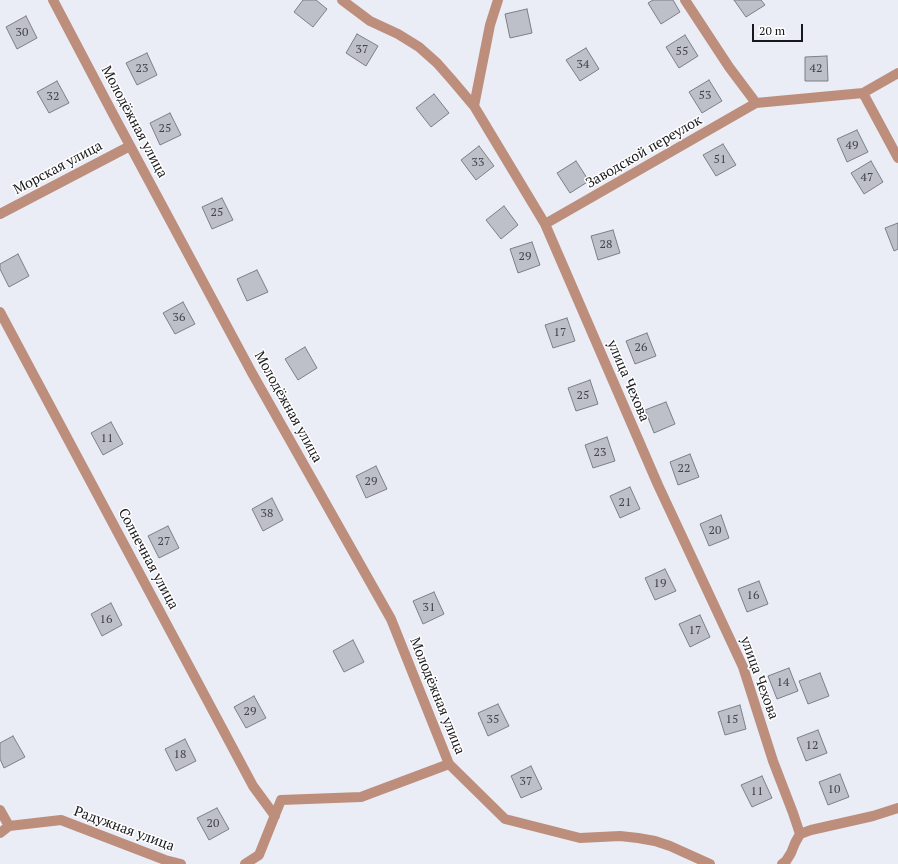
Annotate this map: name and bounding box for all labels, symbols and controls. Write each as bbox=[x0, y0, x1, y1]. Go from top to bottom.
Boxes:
scale bar bbox=[754, 16, 805, 42]
text: 20 m bbox=[759, 23, 785, 38]
house number: 30 bbox=[16, 26, 28, 40]
house number: 37 bbox=[356, 43, 368, 57]
house number: 55 bbox=[676, 45, 688, 59]
house number: 34 bbox=[577, 58, 589, 72]
house number: 23 bbox=[136, 62, 148, 76]
house number: 42 bbox=[810, 62, 822, 76]
street label: Молодёжная улица bbox=[97, 63, 171, 181]
house number: 53 bbox=[699, 89, 711, 103]
house number: 32 bbox=[47, 90, 59, 104]
street label: Заводской переулок bbox=[583, 112, 705, 192]
house number: 25 bbox=[159, 122, 171, 136]
street label: Морская улица bbox=[11, 137, 105, 199]
house number: 49 bbox=[846, 139, 858, 153]
house number: 51 bbox=[714, 153, 726, 167]
house number: 33 bbox=[472, 156, 484, 170]
house number: 47 bbox=[861, 171, 873, 185]
house number: 25 bbox=[211, 206, 223, 220]
house number: 28 bbox=[600, 238, 612, 252]
house number: 29 bbox=[519, 250, 531, 264]
house number: 36 bbox=[173, 311, 185, 325]
house number: 17 bbox=[554, 326, 566, 340]
street label: улица Чехова bbox=[603, 338, 653, 424]
house number: 26 bbox=[635, 341, 647, 355]
street label: Молодёжная улица bbox=[250, 348, 326, 466]
house number: 25 bbox=[577, 389, 589, 403]
house number: 11 bbox=[101, 432, 113, 446]
house number: 23 bbox=[594, 446, 606, 460]
house number: 22 bbox=[678, 462, 690, 476]
house number: 29 bbox=[365, 475, 377, 489]
house number: 21 bbox=[619, 496, 631, 510]
street label: Солнечная улица bbox=[114, 506, 182, 612]
house number: 38 bbox=[261, 507, 273, 521]
house number: 20 bbox=[709, 524, 721, 538]
house number: 27 bbox=[158, 535, 170, 549]
house number: 19 bbox=[654, 577, 666, 591]
house number: 16 bbox=[747, 589, 759, 603]
house number: 31 bbox=[423, 601, 435, 615]
house number: 16 bbox=[100, 613, 112, 627]
house number: 17 bbox=[689, 624, 701, 638]
street label: улица Чехова bbox=[736, 634, 782, 722]
street label: Молодёжная улица bbox=[406, 635, 468, 757]
house number: 14 bbox=[777, 676, 789, 690]
house number: 29 bbox=[244, 705, 256, 719]
house number: 35 bbox=[487, 713, 499, 727]
house number: 15 bbox=[726, 713, 738, 727]
house number: 12 bbox=[806, 739, 818, 753]
house number: 18 bbox=[174, 748, 186, 762]
house number: 37 bbox=[520, 775, 532, 789]
house number: 10 bbox=[828, 783, 840, 797]
house number: 11 bbox=[751, 785, 763, 799]
street label: Радужная улица bbox=[71, 803, 177, 855]
house number: 20 bbox=[207, 817, 219, 831]

